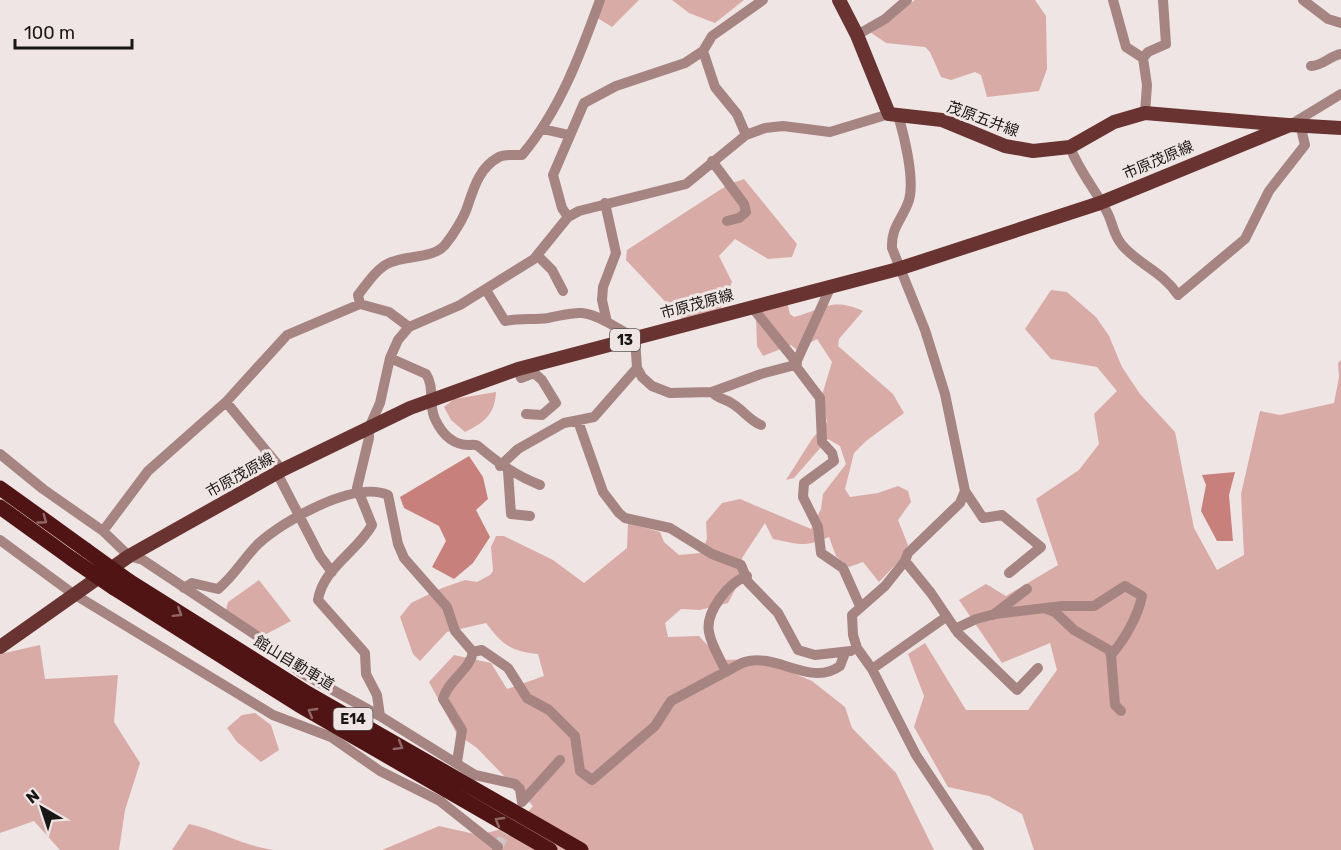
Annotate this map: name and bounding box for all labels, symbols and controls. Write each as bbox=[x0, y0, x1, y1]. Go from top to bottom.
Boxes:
scale bar bbox=[15, 12, 132, 50]
text: 100 m bbox=[24, 22, 75, 44]
street label: 茂原五井線 bbox=[945, 98, 1021, 140]
street label: 市原茂原線 bbox=[1120, 137, 1196, 183]
street label: 市原茂原線 bbox=[658, 286, 736, 322]
road number: 13 bbox=[610, 329, 640, 351]
street label: 市原茂原線 bbox=[203, 449, 277, 501]
one-way arrow bbox=[36, 512, 47, 523]
one-way arrow bbox=[172, 605, 182, 617]
street label: 館山自動車道 bbox=[251, 632, 337, 694]
one-way arrow bbox=[308, 708, 318, 720]
road number: E14 bbox=[334, 708, 372, 730]
one-way arrow bbox=[393, 739, 403, 751]
north arrow bbox=[12, 778, 72, 838]
text: N bbox=[22, 786, 43, 808]
one-way arrow bbox=[495, 816, 505, 828]

